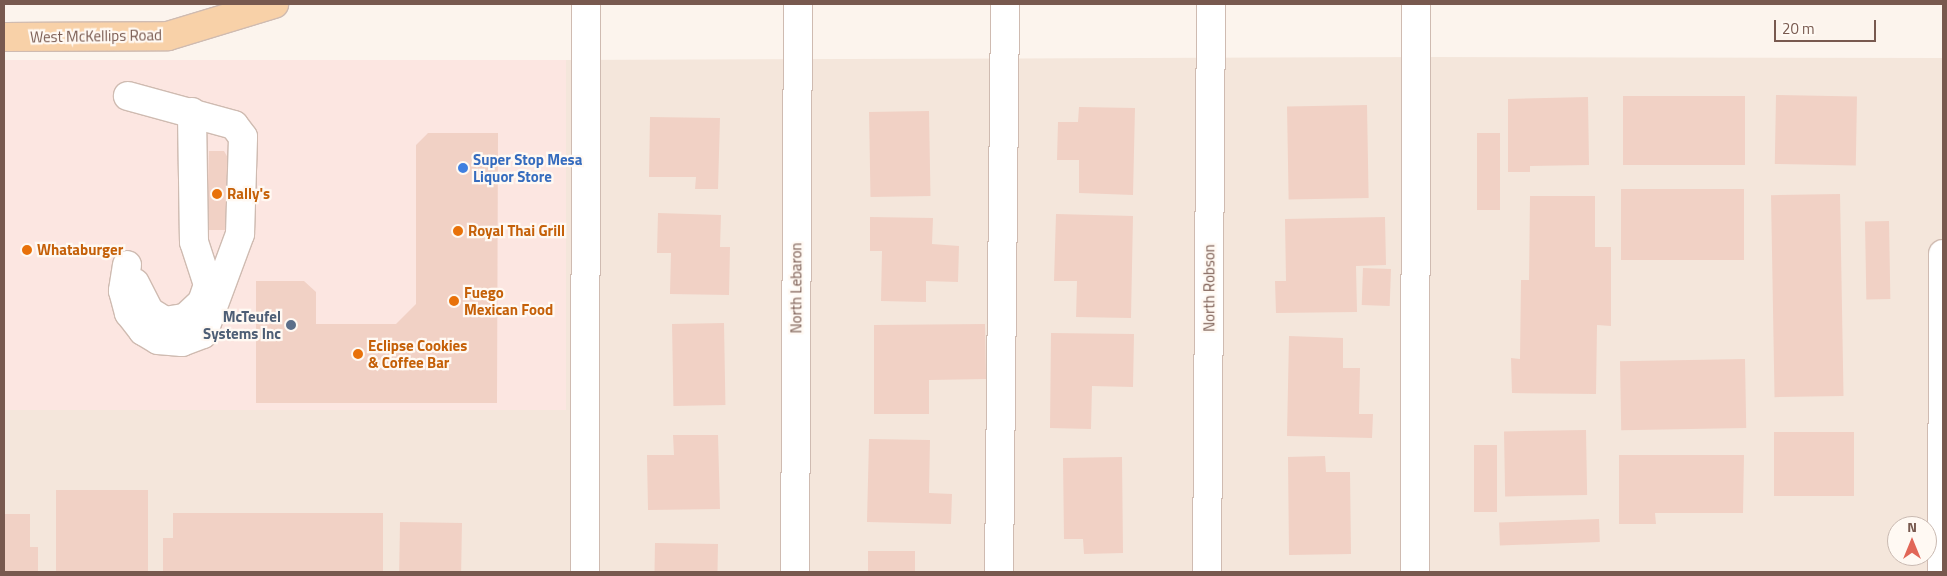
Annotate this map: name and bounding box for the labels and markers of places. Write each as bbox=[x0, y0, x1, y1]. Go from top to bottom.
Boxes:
place label: Super Stop Mesa Liquor Store bbox=[473, 150, 582, 185]
marker: Super Stop Mesa Liquor Store bbox=[457, 162, 469, 174]
place label: Rally's bbox=[227, 185, 270, 203]
marker: Rally's bbox=[211, 188, 223, 200]
place label: Royal Thai Grill bbox=[468, 222, 565, 240]
marker: Royal Thai Grill bbox=[452, 225, 464, 237]
place label: Whataburger bbox=[37, 241, 123, 259]
marker: Whataburger bbox=[21, 244, 33, 256]
place label: Fuego Mexican Food bbox=[464, 283, 553, 318]
marker: Fuego Mexican Food bbox=[448, 295, 460, 307]
place label: McTeufel Systems Inc bbox=[203, 307, 281, 342]
marker: McTeufel Systems Inc bbox=[285, 319, 297, 331]
place label: Eclipse Cookies & Coffee Bar bbox=[368, 336, 467, 371]
marker: Eclipse Cookies & Coffee Bar bbox=[352, 348, 364, 360]

